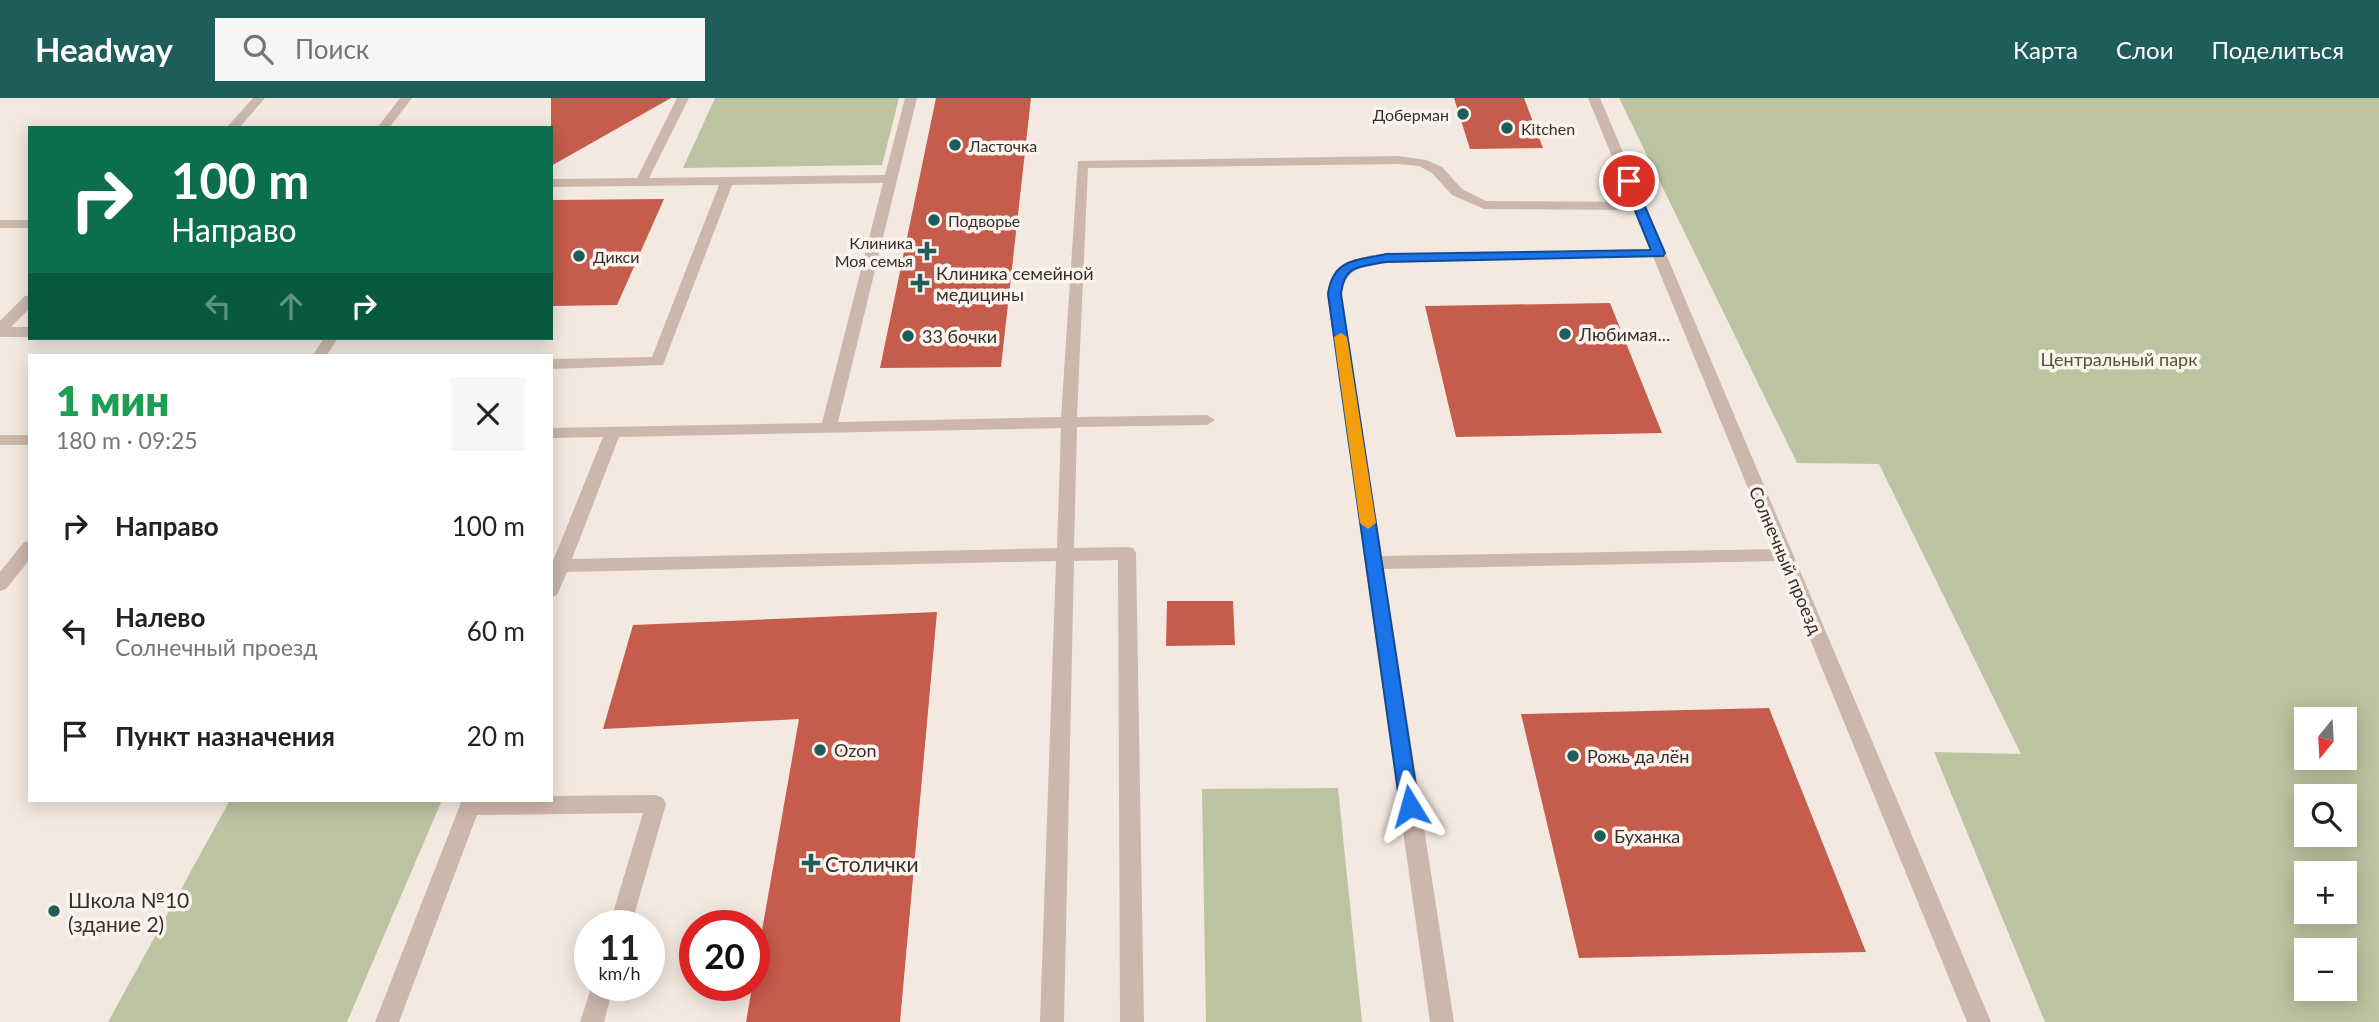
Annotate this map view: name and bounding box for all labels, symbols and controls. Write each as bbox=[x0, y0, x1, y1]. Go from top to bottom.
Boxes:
search box bbox=[215, 18, 705, 81]
text: Headway bbox=[35, 29, 173, 69]
icon: search bbox=[239, 30, 277, 68]
text: Поиск bbox=[295, 33, 369, 65]
text: Карта bbox=[2013, 35, 2078, 64]
text: Слои bbox=[2116, 35, 2173, 64]
text: Поделиться bbox=[2211, 35, 2344, 64]
place label: Доберман bbox=[1373, 105, 1449, 124]
marker: Доберман bbox=[1455, 106, 1471, 122]
place label: Kitchen bbox=[1521, 119, 1575, 138]
marker: Kitchen bbox=[1499, 120, 1515, 136]
place label: Ласточка bbox=[968, 136, 1037, 155]
marker: Ласточка bbox=[947, 137, 963, 153]
text: 100 m bbox=[171, 151, 309, 209]
pin bbox=[1599, 151, 1659, 211]
icon: right bbox=[56, 154, 147, 245]
icon: arrive bbox=[1610, 162, 1648, 200]
text: Направо bbox=[171, 210, 297, 249]
place label: Подворье bbox=[948, 211, 1020, 230]
marker: Подворье bbox=[926, 212, 942, 228]
place label: Клиника Моя семья bbox=[835, 233, 913, 270]
marker: Клиника Моя семья bbox=[919, 243, 935, 259]
place label: Дикси bbox=[593, 247, 639, 266]
marker: Дикси bbox=[571, 248, 587, 264]
place label: Клиника семейной медицины bbox=[936, 262, 1094, 305]
marker: Клиника семейной медицины bbox=[910, 273, 930, 293]
icon: left bbox=[199, 287, 237, 325]
icon: ahead bbox=[272, 287, 310, 325]
icon: right bbox=[345, 287, 383, 325]
place label: Любимая... bbox=[1578, 323, 1670, 345]
place label: 33 бочки bbox=[922, 325, 997, 347]
marker: Любимая... bbox=[1557, 326, 1573, 342]
marker: 33 бочки bbox=[900, 328, 916, 344]
park label: Центральный парк bbox=[2041, 348, 2198, 370]
text: 1 мин bbox=[56, 375, 170, 425]
button: close bbox=[451, 377, 525, 451]
text: 180 m · 09:25 bbox=[56, 426, 198, 454]
street label: Солнечный проезд bbox=[1745, 483, 1827, 637]
icon: right bbox=[56, 507, 94, 545]
text: Направо bbox=[115, 510, 219, 542]
text: 100 m bbox=[452, 510, 525, 542]
text: Налево bbox=[115, 601, 205, 633]
icon: left bbox=[56, 612, 94, 650]
text: 60 m bbox=[467, 615, 525, 647]
text: Солнечный проезд bbox=[115, 633, 317, 661]
north arrow bbox=[2294, 707, 2357, 770]
map controls bbox=[2294, 707, 2357, 1001]
icon: arrive bbox=[56, 717, 94, 755]
text: Пункт назначения bbox=[115, 720, 335, 752]
text: 20 m bbox=[467, 720, 525, 752]
place label: Ozon bbox=[834, 739, 876, 761]
marker: Ozon bbox=[812, 742, 828, 758]
place label: Рожь да лён bbox=[1587, 745, 1689, 767]
marker: Рожь да лён bbox=[1565, 748, 1581, 764]
position arrow bbox=[1373, 769, 1447, 843]
button: search bbox=[2294, 784, 2357, 847]
place label: Буханка bbox=[1614, 825, 1680, 847]
marker: Буханка bbox=[1592, 828, 1608, 844]
place label: Столички bbox=[825, 851, 919, 876]
marker: Столички bbox=[803, 855, 819, 871]
button: + bbox=[2294, 861, 2357, 924]
place label: Школа №10 (здание 2) bbox=[68, 887, 189, 936]
marker: Школа №10 (здание 2) bbox=[46, 903, 62, 919]
speed limit sign: 20 bbox=[679, 910, 770, 1001]
text: 11 bbox=[599, 925, 640, 967]
button: − bbox=[2294, 938, 2357, 1001]
text: km/h bbox=[598, 962, 641, 984]

